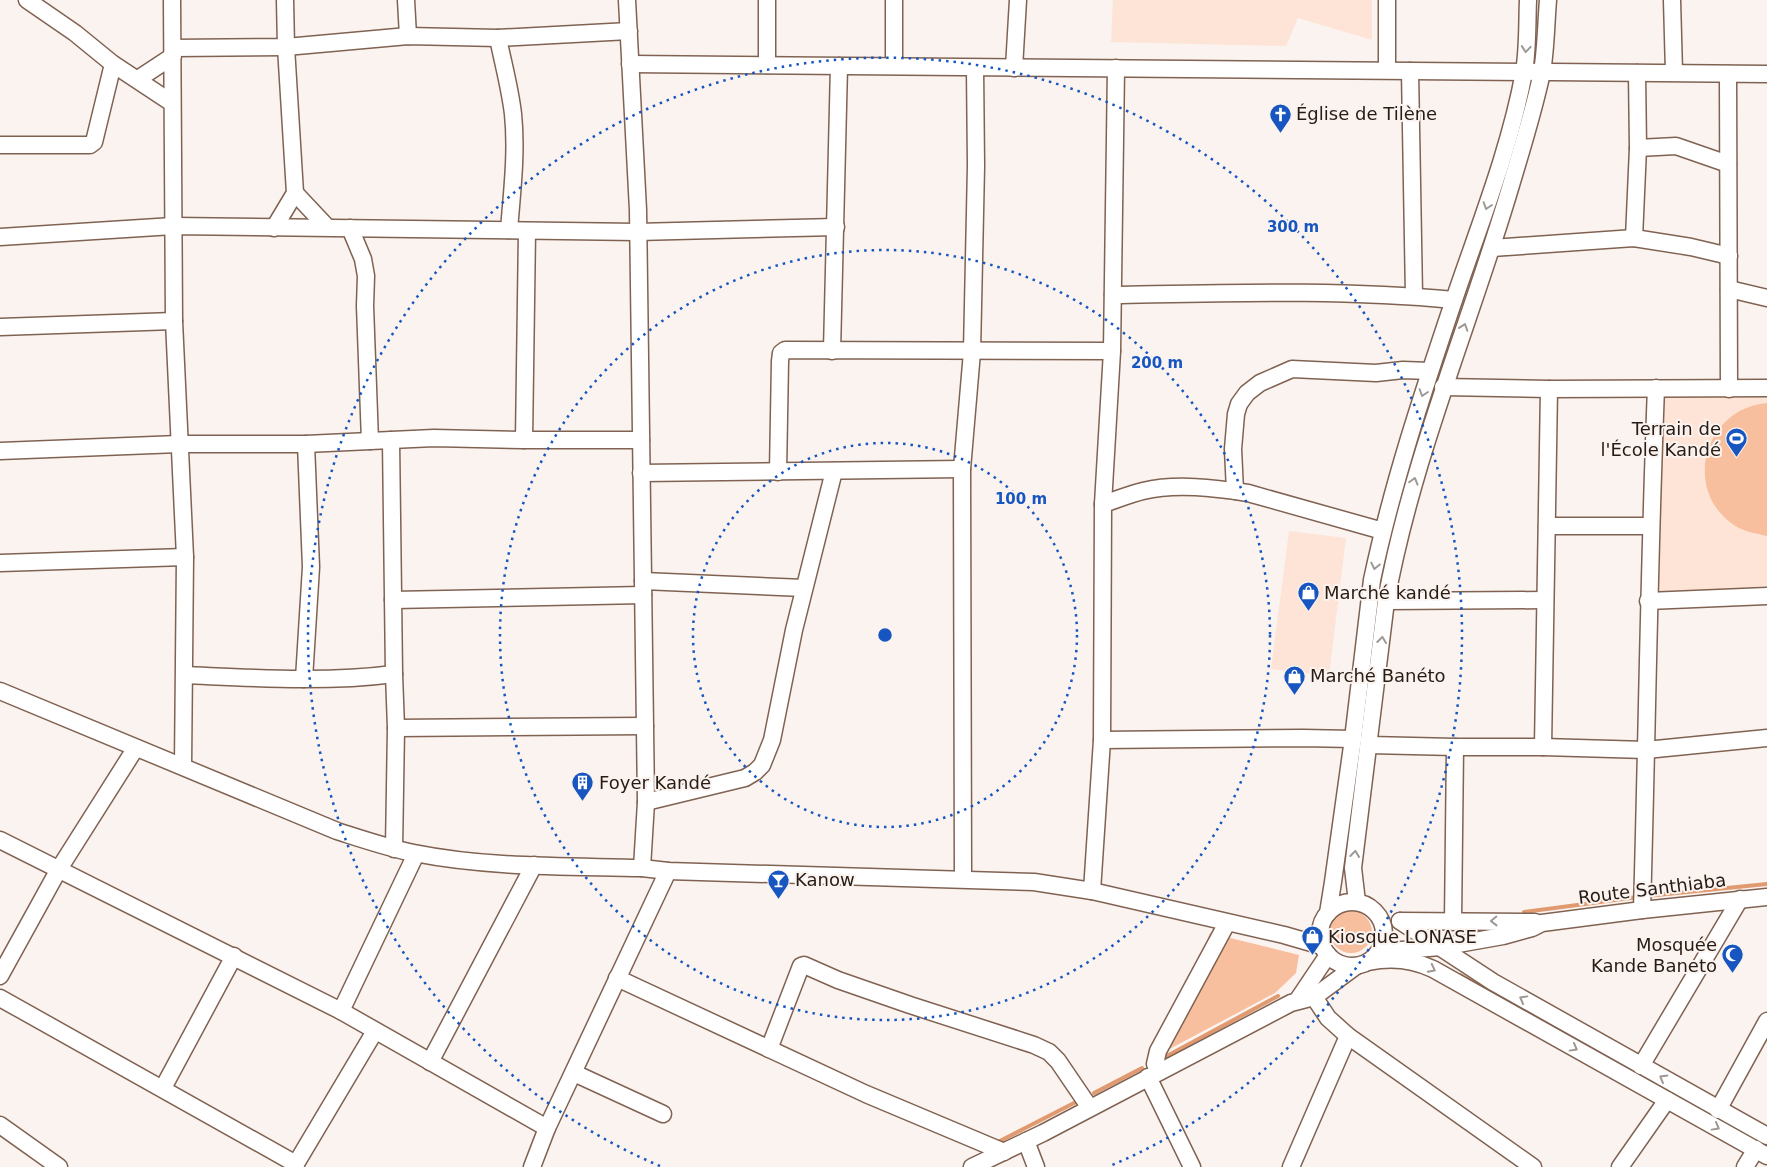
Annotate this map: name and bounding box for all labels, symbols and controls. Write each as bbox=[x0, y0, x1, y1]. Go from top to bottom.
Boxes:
one-way arrow bbox=[1521, 45, 1532, 53]
church icon: Église de Tilène bbox=[1268, 102, 1292, 133]
place label: Église de Tilène bbox=[1296, 103, 1437, 124]
one-way arrow bbox=[1483, 201, 1493, 210]
text: 300 m bbox=[1267, 218, 1319, 236]
one-way arrow bbox=[1458, 323, 1468, 332]
text: 200 m bbox=[1131, 354, 1183, 372]
one-way arrow bbox=[1419, 388, 1429, 397]
place label: Terrain de l'École Kandé bbox=[1601, 418, 1721, 460]
sports icon: Terrain de l'École Kandé bbox=[1725, 427, 1749, 458]
one-way arrow bbox=[1408, 478, 1418, 486]
text: 100 m bbox=[995, 490, 1047, 508]
one-way arrow bbox=[1370, 562, 1380, 571]
shop icon: Marché kandé bbox=[1296, 581, 1320, 612]
place label: Marché kandé bbox=[1324, 582, 1451, 603]
centre of rings bbox=[876, 626, 894, 644]
one-way arrow bbox=[1376, 636, 1386, 645]
shop icon: Marché Banéto bbox=[1282, 664, 1306, 695]
place label: Marché Banéto bbox=[1310, 665, 1446, 686]
building icon: Foyer Kandé bbox=[571, 771, 595, 802]
place label: Foyer Kandé bbox=[599, 772, 711, 793]
one-way arrow bbox=[1349, 849, 1360, 857]
bar icon: Kanow bbox=[767, 868, 791, 899]
place label: Kanow bbox=[795, 869, 855, 890]
street label: Route Santhiaba bbox=[1577, 869, 1727, 908]
one-way arrow bbox=[1490, 916, 1498, 926]
shop icon: Kiosque LONASE bbox=[1300, 925, 1324, 956]
place label: Kiosque LONASE bbox=[1328, 926, 1477, 947]
place label: Mosquée Kande Baneto bbox=[1591, 934, 1717, 976]
mosque icon: Mosquée Kande Baneto bbox=[1721, 943, 1745, 974]
one-way arrow bbox=[1427, 963, 1436, 973]
one-way arrow bbox=[1519, 995, 1528, 1005]
one-way arrow bbox=[1569, 1042, 1578, 1052]
one-way arrow bbox=[1660, 1075, 1669, 1085]
one-way arrow bbox=[1711, 1121, 1720, 1131]

